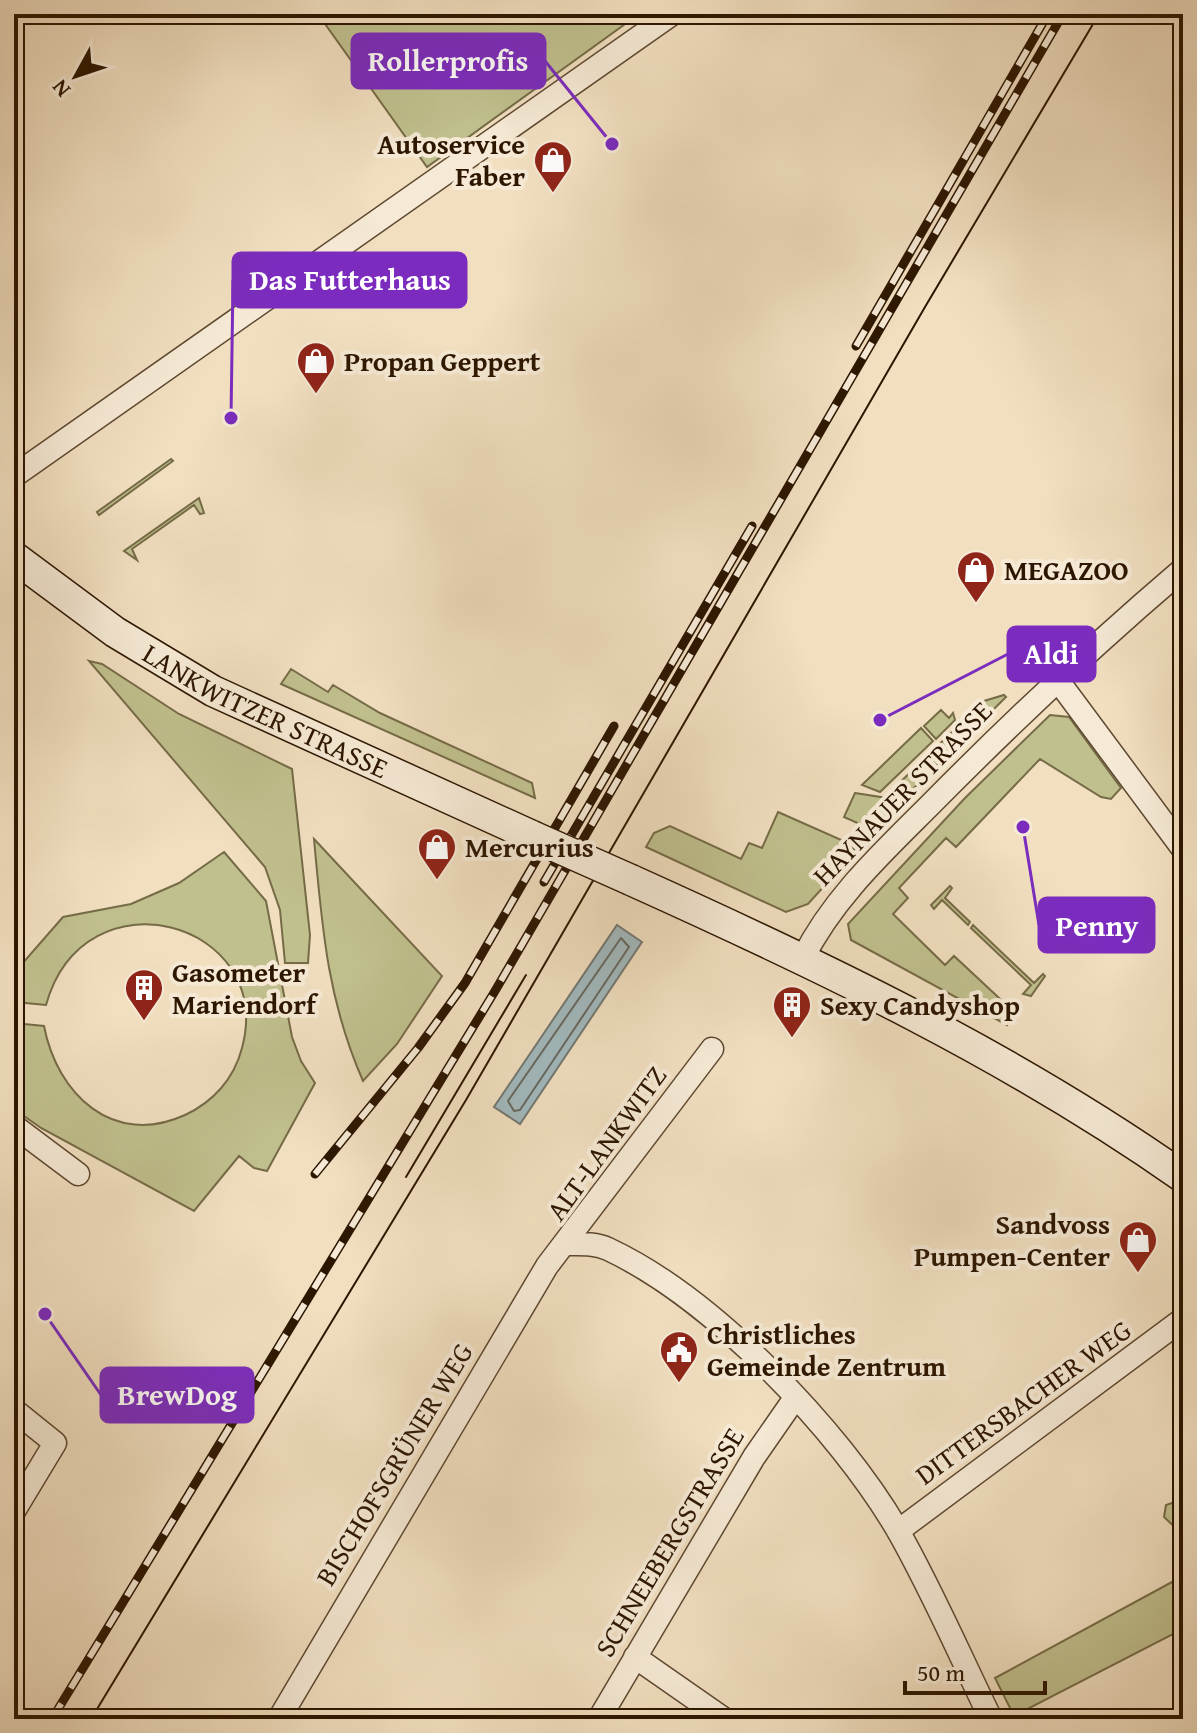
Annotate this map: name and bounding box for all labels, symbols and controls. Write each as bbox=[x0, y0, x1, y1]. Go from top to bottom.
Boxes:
callout: Rollerprofis bbox=[352, 34, 545, 88]
north arrow bbox=[36, 36, 116, 116]
text: Rollerprofis bbox=[368, 38, 528, 82]
text: N bbox=[44, 73, 78, 105]
place label: Autoservice Faber bbox=[377, 123, 525, 196]
shop icon: Autoservice Faber bbox=[532, 139, 574, 194]
callout: Das Futterhaus bbox=[233, 253, 466, 307]
text: Das Futterhaus bbox=[249, 257, 451, 301]
shop icon: Propan Geppert bbox=[295, 340, 337, 395]
place label: Propan Geppert bbox=[344, 340, 541, 381]
shop icon: MEGAZOO bbox=[955, 549, 997, 604]
place label: MEGAZOO bbox=[1004, 549, 1129, 590]
callout: Aldi bbox=[1008, 627, 1095, 681]
text: Aldi bbox=[1024, 631, 1079, 675]
street label: LANKWITZER STRASSE bbox=[135, 632, 395, 788]
street label: HAYNAUER STRASSE bbox=[802, 691, 1001, 894]
shop icon: Mercurius bbox=[416, 826, 458, 881]
place label: Mercurius bbox=[465, 826, 594, 867]
callout: Penny bbox=[1039, 898, 1154, 952]
text: Penny bbox=[1055, 903, 1139, 947]
place label: Gasometer Mariendorf bbox=[172, 951, 319, 1024]
building icon: Gasometer Mariendorf bbox=[123, 967, 165, 1022]
building icon: Sexy Candyshop bbox=[771, 984, 813, 1039]
place label: Sexy Candyshop bbox=[820, 984, 1020, 1025]
street label: ALT-LANKWITZ bbox=[535, 1057, 676, 1229]
place label: Sandvoss Pumpen-Center bbox=[914, 1203, 1110, 1276]
shop icon: Sandvoss Pumpen-Center bbox=[1117, 1219, 1159, 1274]
street label: DITTERSBACHER WEG bbox=[906, 1309, 1139, 1494]
place label: Christliches Gemeinde Zentrum bbox=[707, 1313, 946, 1386]
public building icon: Christliches Gemeinde Zentrum bbox=[658, 1329, 700, 1384]
street label: BISCHOFSGRÜNER WEG bbox=[305, 1335, 482, 1593]
callout: BrewDog bbox=[101, 1368, 253, 1422]
text: BrewDog bbox=[117, 1372, 237, 1416]
street label: SCHNEEBERGSTRASSE bbox=[584, 1419, 753, 1664]
scale bar bbox=[905, 1645, 1045, 1695]
text: 50 m bbox=[917, 1655, 965, 1690]

